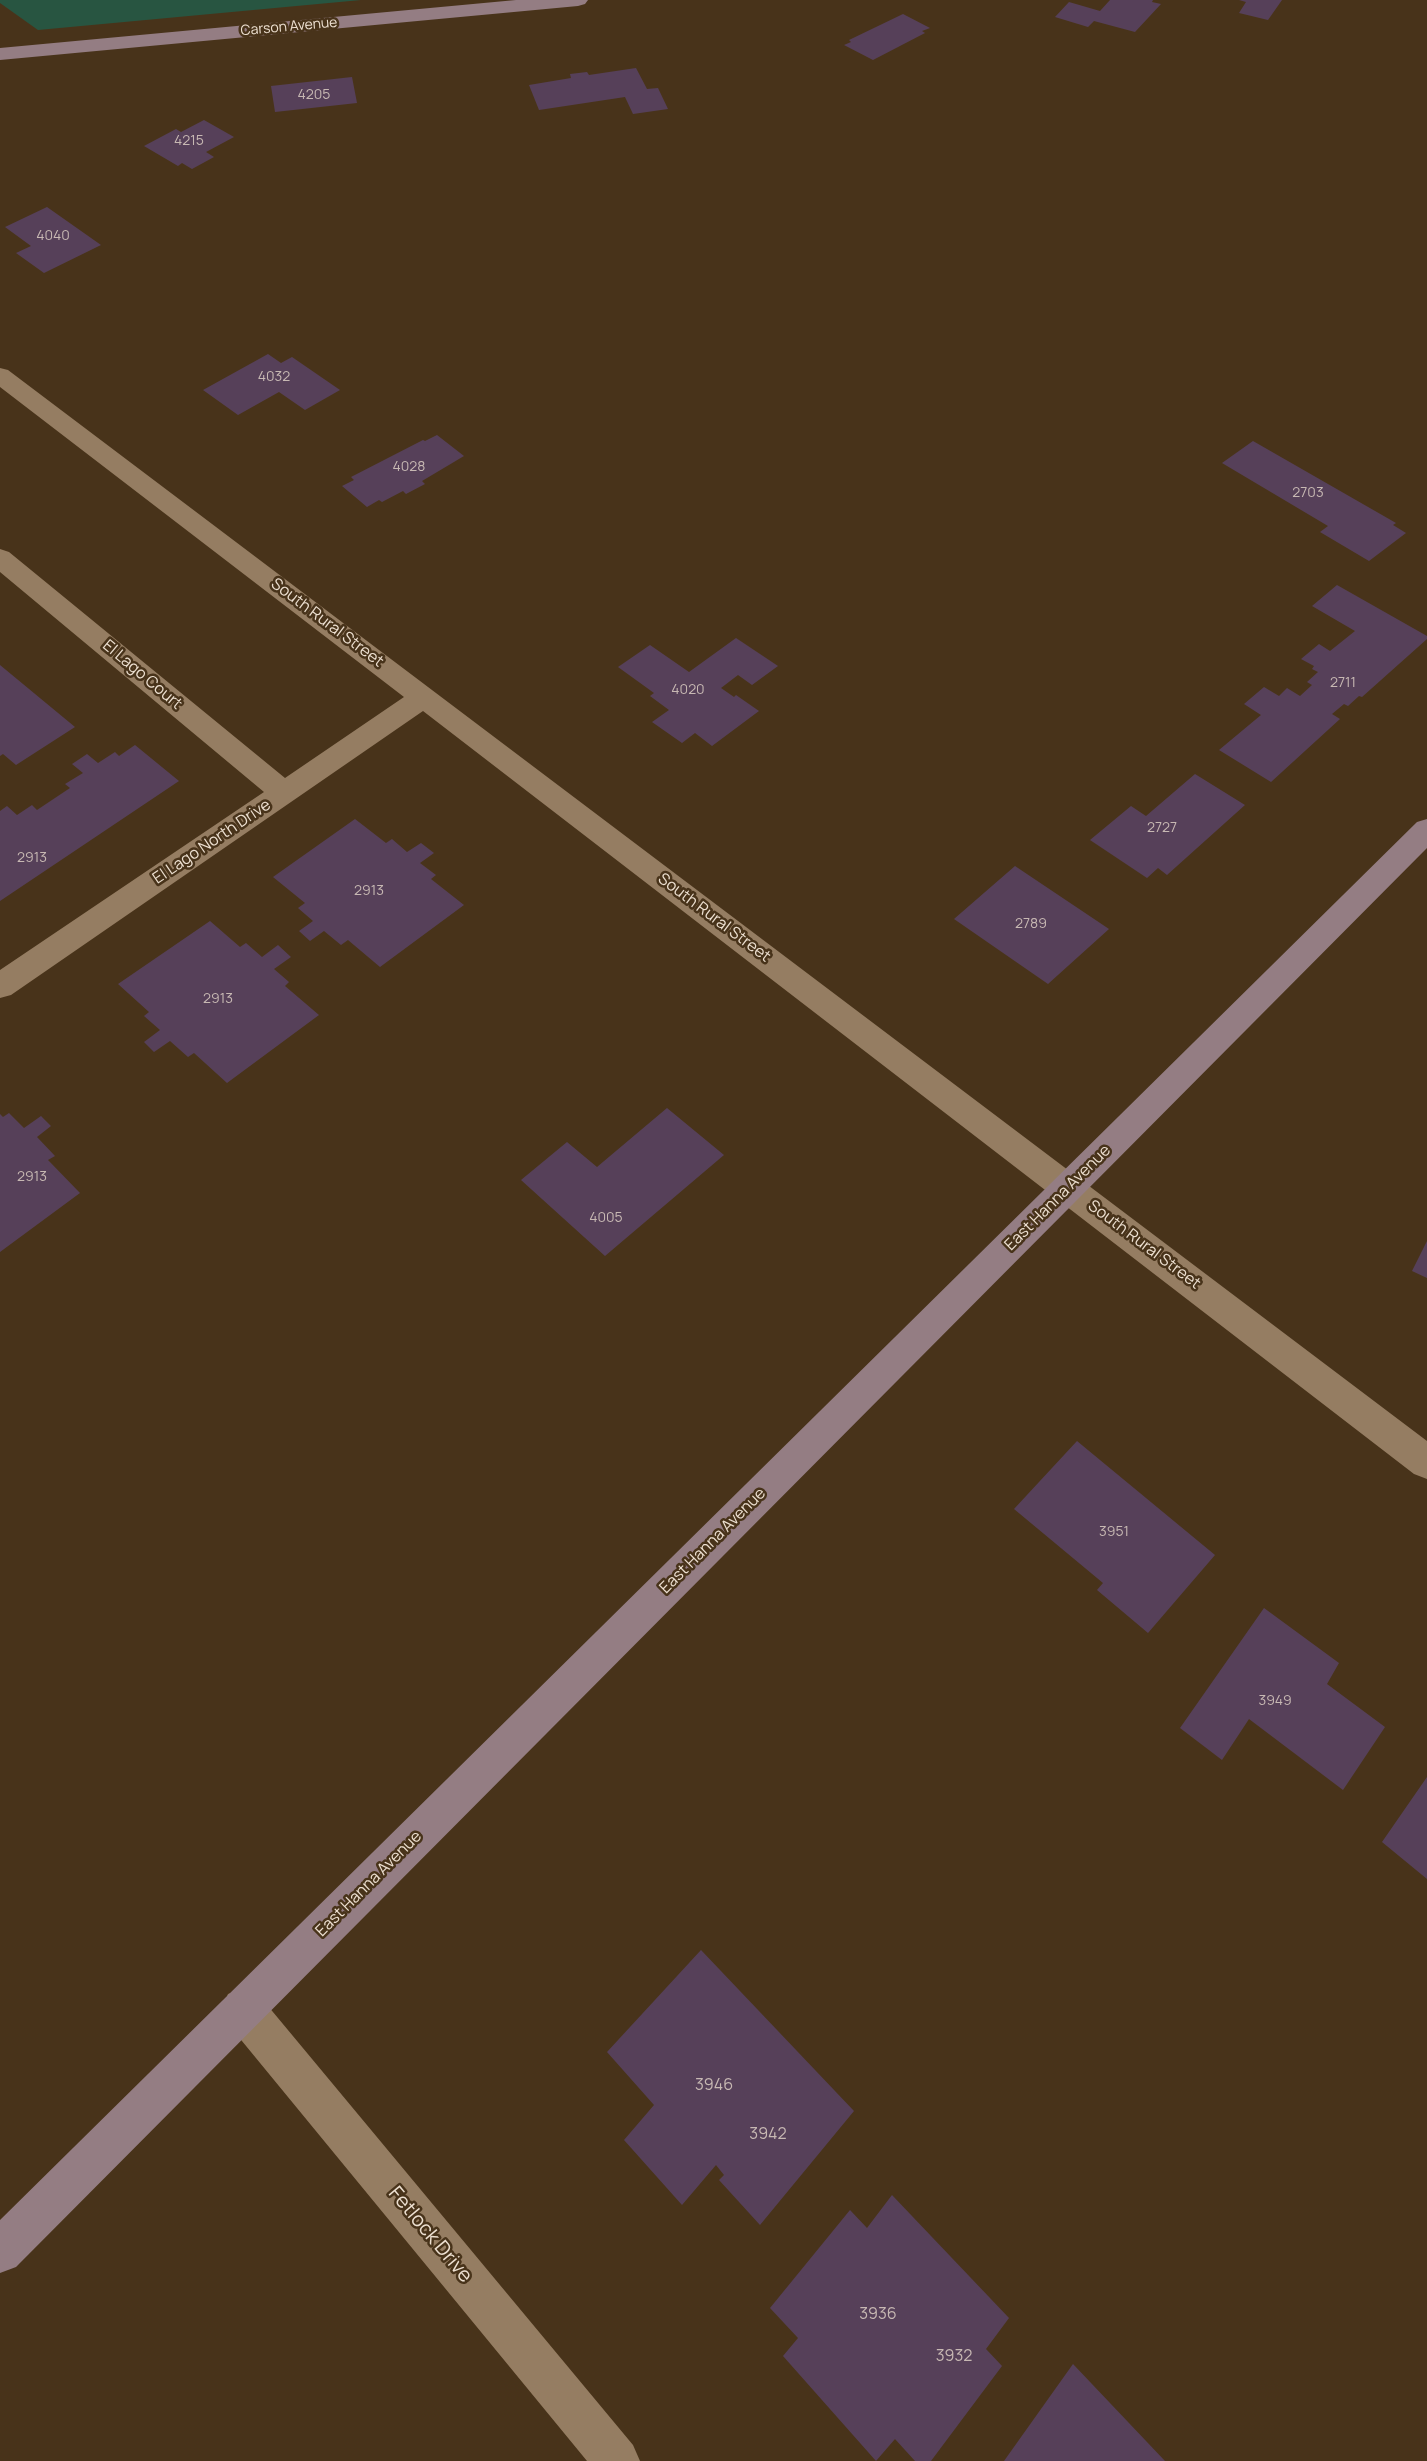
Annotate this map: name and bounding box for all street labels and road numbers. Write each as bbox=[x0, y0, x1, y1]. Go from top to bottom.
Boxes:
street label: Carson Avenue bbox=[240, 14, 338, 40]
street label: South Rural Street bbox=[267, 574, 387, 672]
street label: El Lago Court bbox=[98, 636, 186, 714]
street label: El Lago North Drive bbox=[149, 795, 275, 889]
street label: South Rural Street bbox=[654, 869, 774, 967]
street label: East Hanna Avenue bbox=[1001, 1141, 1115, 1255]
street label: South Rural Street bbox=[1084, 1196, 1204, 1294]
street label: East Hanna Avenue bbox=[656, 1484, 770, 1598]
street label: East Hanna Avenue bbox=[312, 1827, 426, 1941]
street label: Fetlock Drive bbox=[383, 2182, 477, 2288]

